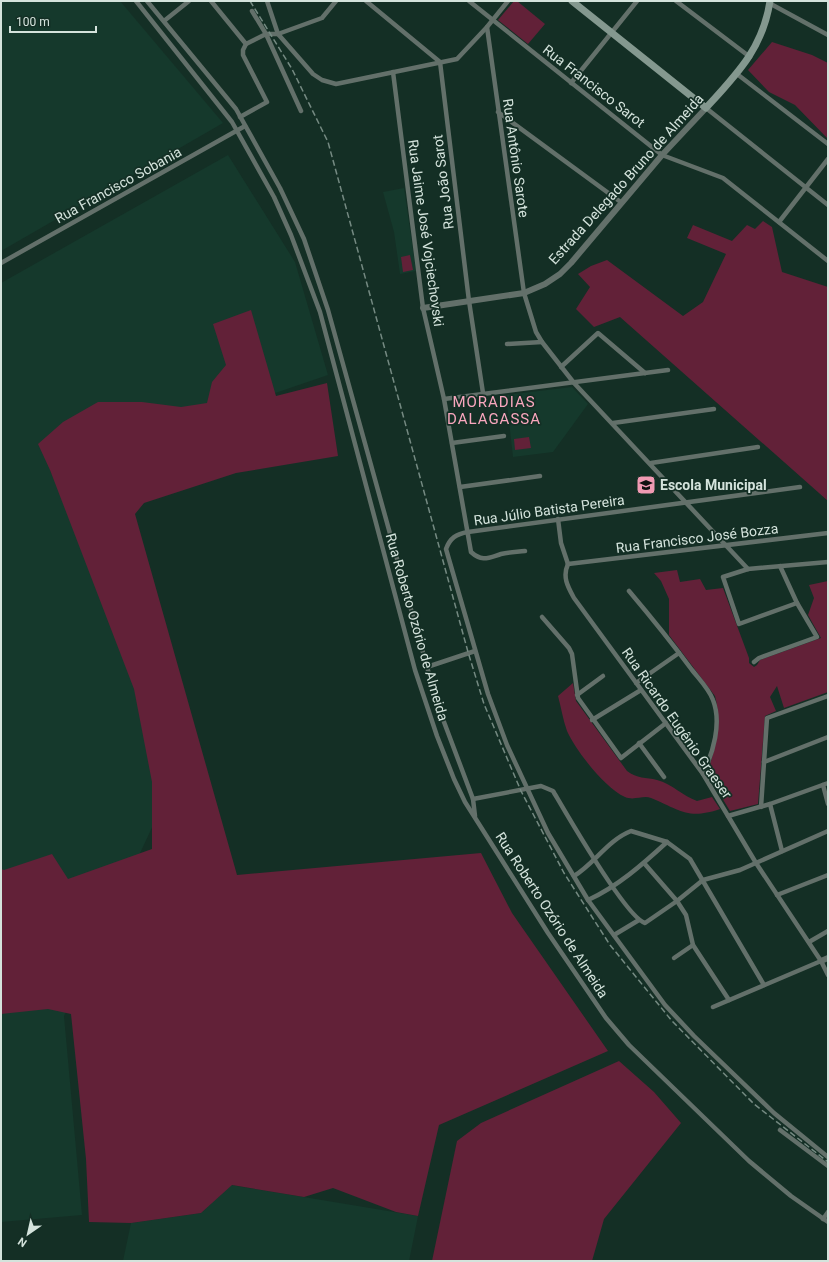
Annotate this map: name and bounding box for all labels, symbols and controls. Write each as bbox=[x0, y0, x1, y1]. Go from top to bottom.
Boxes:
scale bar bbox=[10, 8, 96, 34]
text: 100 m bbox=[16, 15, 50, 29]
street label: Rua Francisco Sarot bbox=[540, 41, 648, 131]
street label: Estrada Delegado Bruno de Almeida bbox=[545, 91, 707, 267]
street label: Rua Antônio Sarote bbox=[500, 98, 532, 218]
street label: Rua João Sarot bbox=[429, 133, 457, 230]
street label: Rua Jaime José Vojciechovski bbox=[405, 138, 447, 328]
street label: Rua Francisco Sobania bbox=[52, 144, 184, 226]
district label: MORADIAS DALAGASSA bbox=[447, 393, 541, 428]
school or university icon: Escola Municipal bbox=[635, 474, 657, 496]
place label: Escola Municipal bbox=[660, 477, 767, 493]
street label: Rua Júlio Batista Pereira bbox=[473, 491, 625, 529]
street label: Rua Francisco José Bozza bbox=[615, 520, 779, 556]
street label: Rua Roberto Ozório de Almeida bbox=[383, 531, 451, 723]
street label: Rua Ricardo Eugênio Graeser bbox=[619, 645, 735, 802]
street label: Rua Roberto Ozório de Almeida bbox=[492, 829, 612, 1001]
north arrow bbox=[8, 1214, 48, 1254]
text: N bbox=[16, 1234, 30, 1249]

